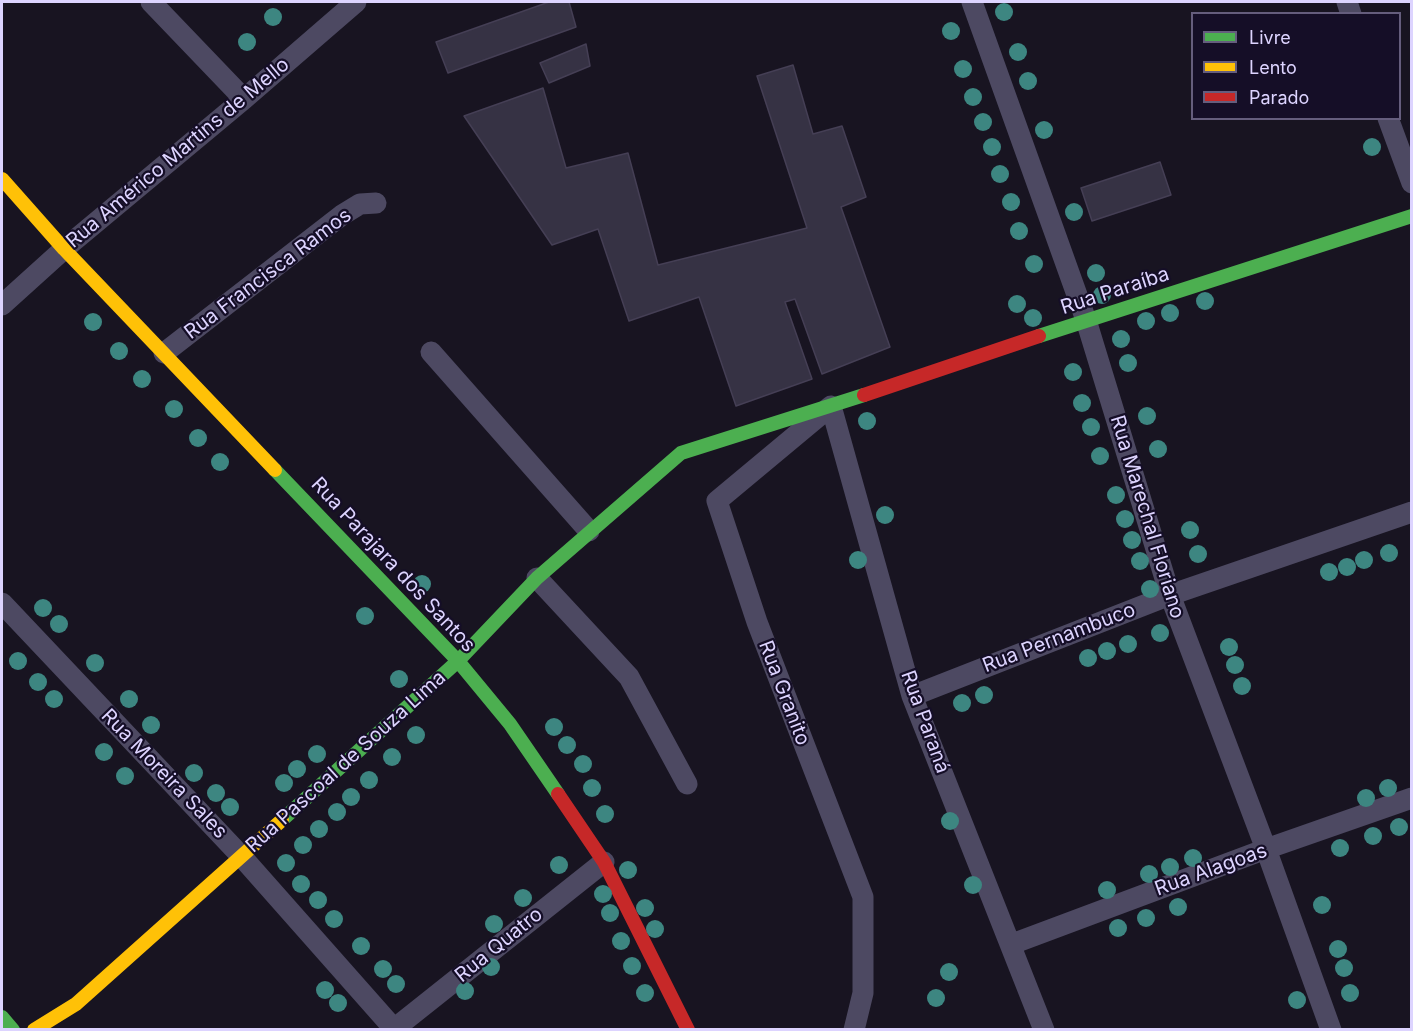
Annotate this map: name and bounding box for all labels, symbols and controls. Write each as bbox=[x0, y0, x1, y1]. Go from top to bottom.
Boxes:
legend bbox=[1191, 12, 1401, 120]
text: Livre bbox=[1249, 27, 1291, 48]
street label: Rua Américo Martins de Mello bbox=[62, 53, 294, 253]
text: Lento bbox=[1249, 57, 1297, 78]
text: Parado bbox=[1249, 87, 1309, 108]
street label: Rua Francisca Ramos bbox=[180, 203, 356, 345]
street label: Rua Paraíba bbox=[1058, 262, 1172, 320]
street label: Rua Marechal Floriano bbox=[1105, 413, 1189, 621]
street label: Rua Parajara dos Santos bbox=[306, 473, 480, 657]
street label: Rua Pernambuco bbox=[979, 598, 1139, 678]
street label: Rua Granito bbox=[753, 637, 815, 749]
street label: Rua Pascoal de Souza Lima bbox=[241, 666, 451, 858]
street label: Rua Paraná bbox=[895, 667, 955, 777]
street label: Rua Moreira Sales bbox=[96, 704, 232, 844]
street label: Rua Alagoas bbox=[1152, 839, 1270, 901]
street label: Rua Quatro bbox=[450, 902, 548, 988]

